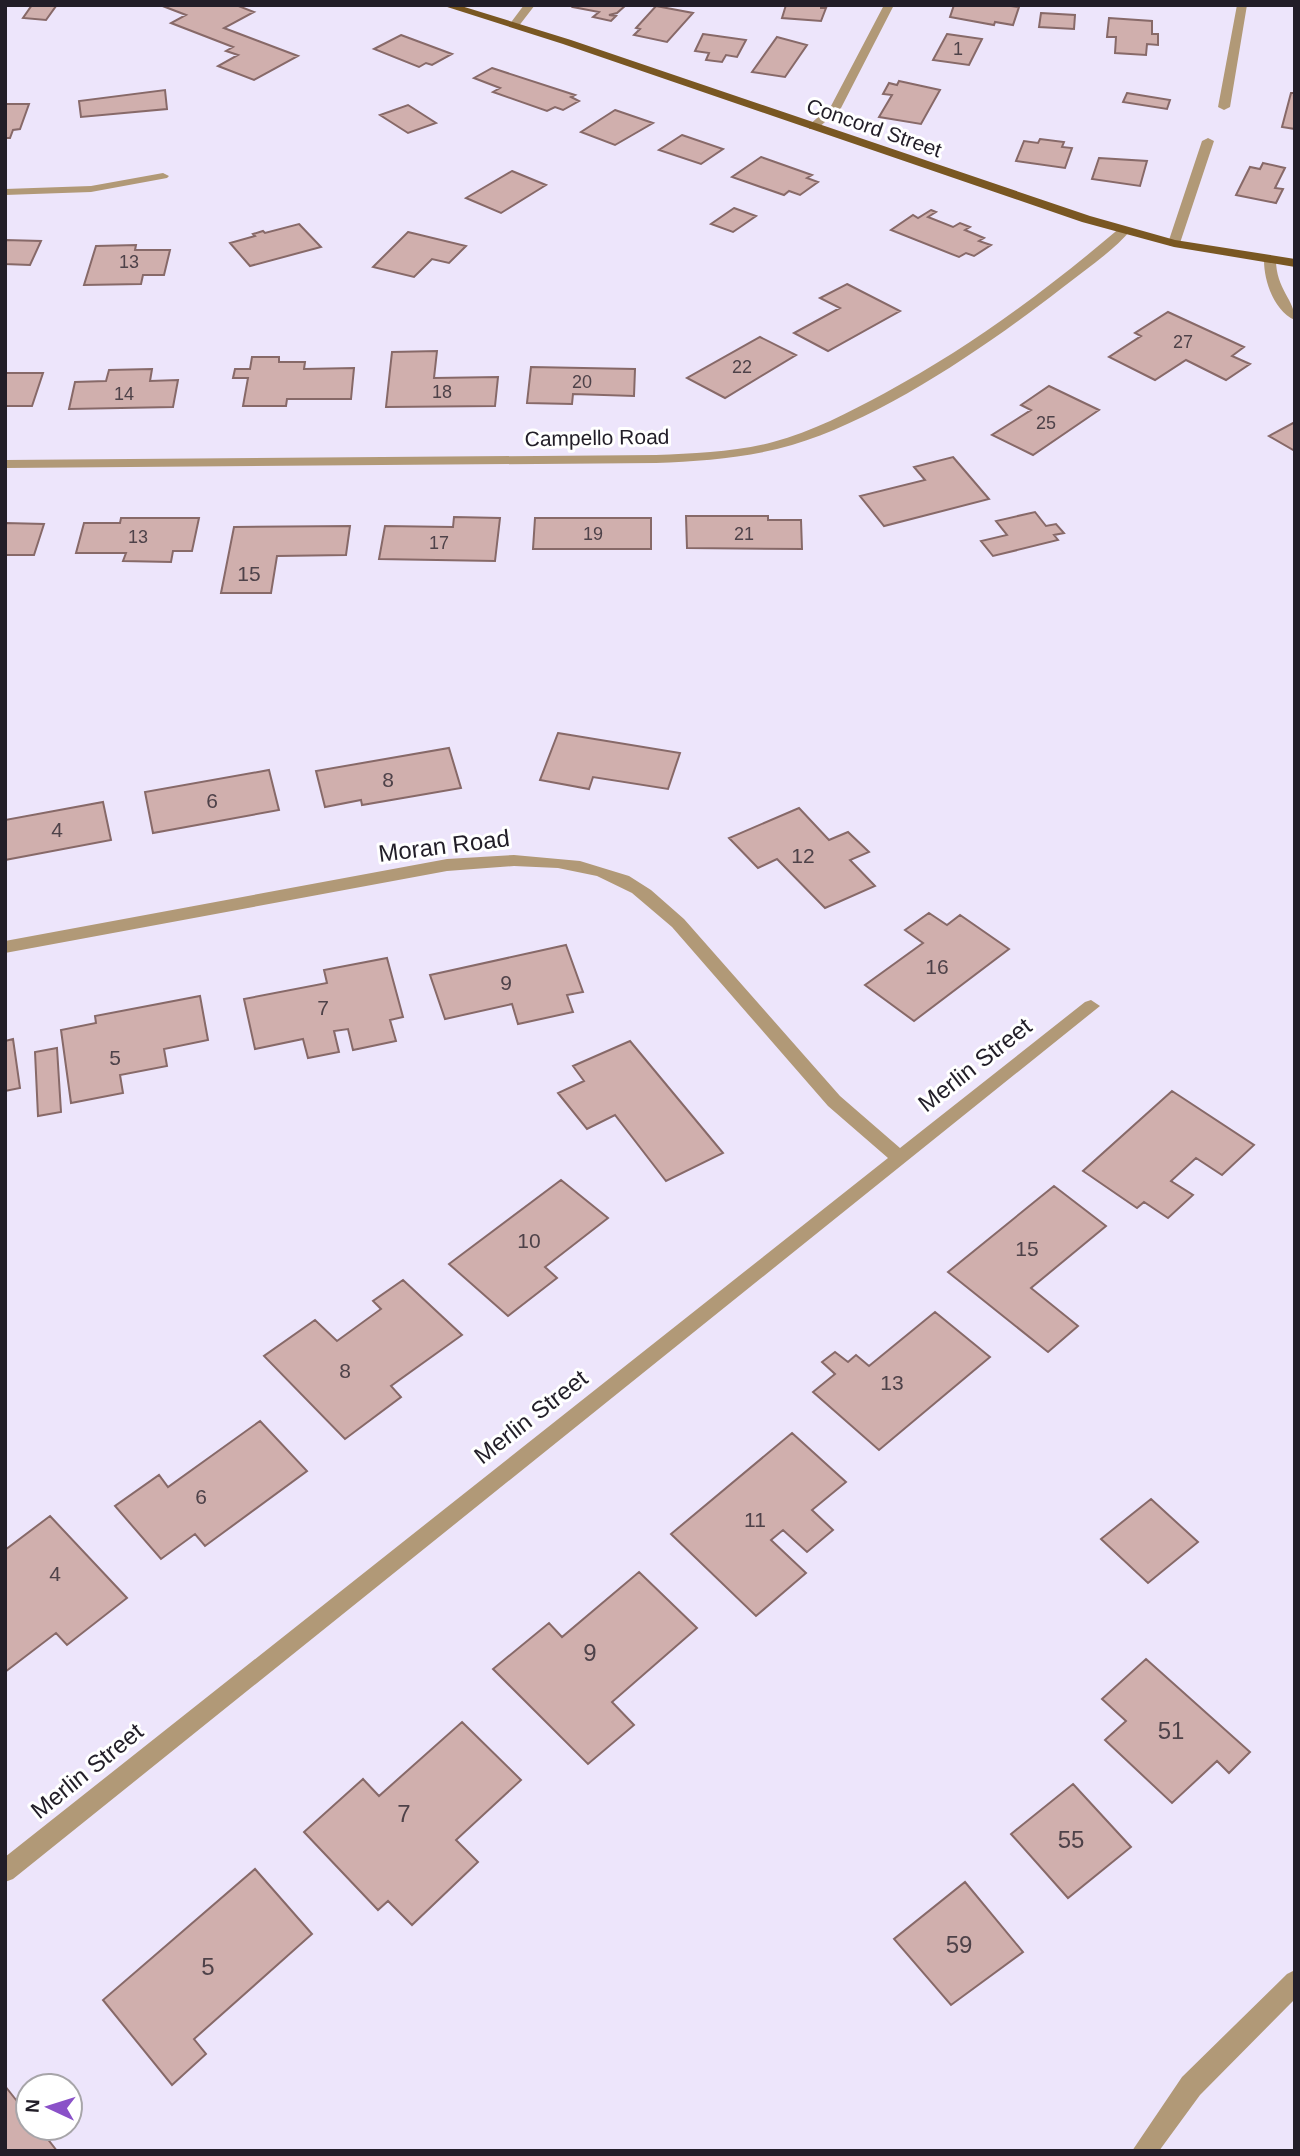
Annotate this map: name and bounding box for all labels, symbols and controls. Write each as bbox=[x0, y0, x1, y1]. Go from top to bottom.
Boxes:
house number: 1 bbox=[953, 39, 963, 59]
street label: Concord Street bbox=[804, 94, 945, 161]
house number: 13 bbox=[119, 252, 139, 272]
house number: 27 bbox=[1173, 332, 1193, 352]
house number: 22 bbox=[732, 357, 752, 377]
house number: 20 bbox=[572, 372, 592, 392]
house number: 18 bbox=[432, 382, 452, 402]
house number: 14 bbox=[114, 384, 134, 404]
house number: 25 bbox=[1036, 413, 1056, 433]
street label: Campello Road bbox=[524, 425, 670, 450]
house number: 19 bbox=[583, 524, 603, 544]
house number: 21 bbox=[734, 524, 754, 544]
house number: 13 bbox=[128, 527, 148, 547]
house number: 17 bbox=[429, 533, 449, 553]
house number: 15 bbox=[237, 562, 261, 585]
house number: 8 bbox=[382, 768, 394, 791]
house number: 6 bbox=[206, 789, 218, 812]
house number: 4 bbox=[51, 818, 63, 841]
street label: Moran Road bbox=[377, 824, 511, 867]
house number: 12 bbox=[791, 844, 815, 867]
house number: 16 bbox=[925, 955, 949, 978]
house number: 9 bbox=[500, 971, 512, 994]
house number: 7 bbox=[317, 996, 329, 1019]
street label: Merlin Street bbox=[913, 1012, 1037, 1117]
house number: 5 bbox=[109, 1046, 121, 1069]
house number: 10 bbox=[517, 1229, 541, 1252]
house number: 15 bbox=[1015, 1237, 1039, 1260]
house number: 8 bbox=[339, 1359, 351, 1382]
street label: Merlin Street bbox=[469, 1364, 593, 1469]
house number: 13 bbox=[880, 1371, 904, 1394]
house number: 6 bbox=[195, 1485, 207, 1508]
house number: 11 bbox=[744, 1508, 766, 1531]
house number: 4 bbox=[49, 1562, 61, 1585]
house number: 9 bbox=[583, 1639, 597, 1666]
street label: Merlin Street bbox=[25, 1717, 148, 1824]
house number: 51 bbox=[1158, 1717, 1184, 1744]
house number: 7 bbox=[397, 1800, 411, 1827]
house number: 55 bbox=[1058, 1826, 1084, 1853]
house number: 59 bbox=[946, 1931, 972, 1958]
house number: 5 bbox=[201, 1953, 215, 1980]
north arrow bbox=[14, 2072, 84, 2142]
text: N bbox=[22, 2098, 43, 2113]

